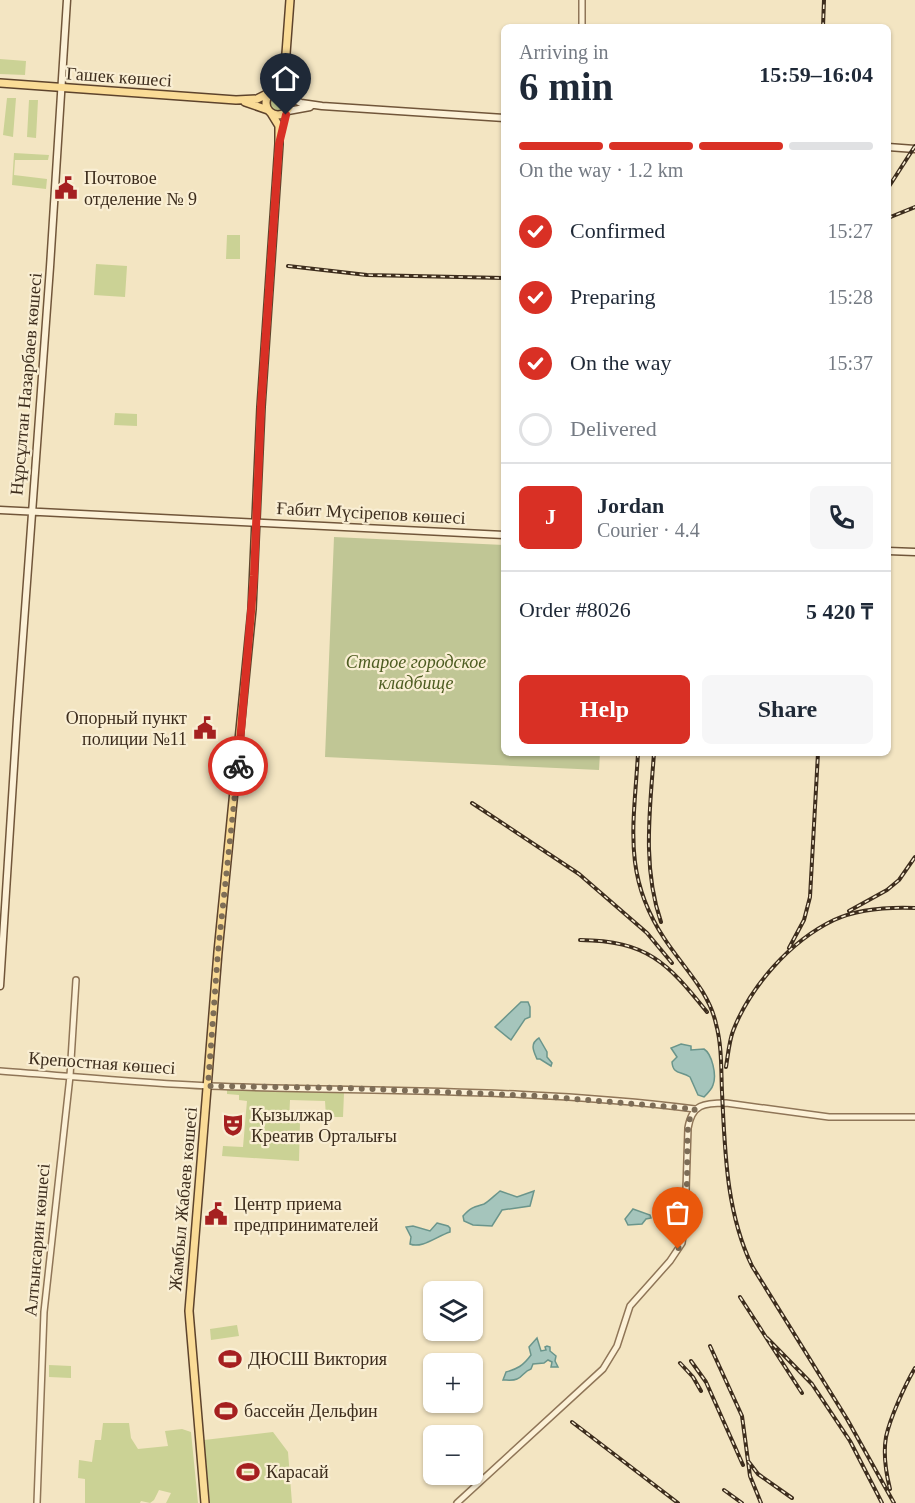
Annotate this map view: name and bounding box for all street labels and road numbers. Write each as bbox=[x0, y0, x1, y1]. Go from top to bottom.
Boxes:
street label: Гашек көшесі bbox=[65, 63, 173, 91]
street label: Нұрсұлтан Назарбаев көшесі bbox=[6, 272, 46, 496]
street label: Ғабит Мүсірепов көшесі bbox=[276, 498, 466, 528]
street label: Крепостная көшесі bbox=[28, 1048, 176, 1078]
street label: Жамбыл Жабаев көшесі bbox=[165, 1106, 201, 1292]
street label: Алтынсарин көшесі bbox=[20, 1163, 54, 1317]

